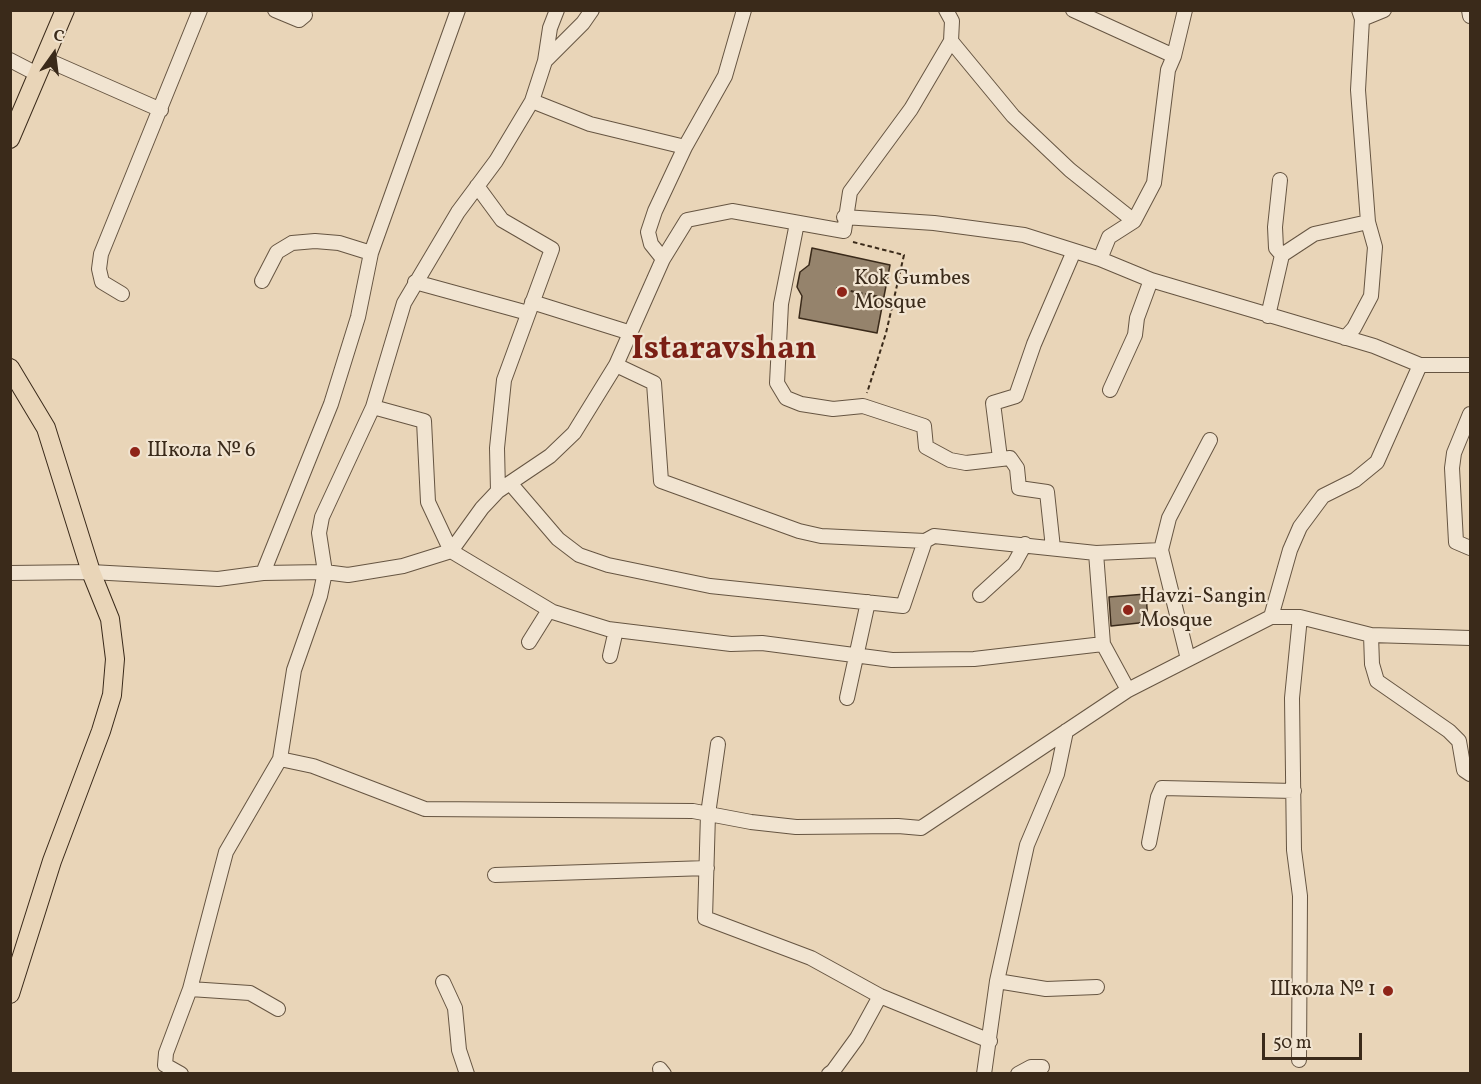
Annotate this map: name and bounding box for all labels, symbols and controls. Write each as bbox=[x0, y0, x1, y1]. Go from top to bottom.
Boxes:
north arrow bbox=[24, 24, 84, 84]
text: С bbox=[51, 25, 66, 48]
place label: Kok Gumbes Mosque bbox=[854, 267, 970, 317]
marker: Kok Gumbes Mosque bbox=[835, 285, 849, 299]
district label: Istaravshan bbox=[631, 332, 817, 372]
place label: Школа № 6 bbox=[147, 439, 256, 465]
marker: Школа № 6 bbox=[128, 445, 142, 459]
place label: Havzi-Sangin Mosque bbox=[1140, 585, 1267, 635]
marker: Havzi-Sangin Mosque bbox=[1121, 603, 1135, 617]
place label: Школа № 1 bbox=[1270, 978, 1376, 1004]
marker: Школа № 1 bbox=[1381, 984, 1395, 998]
scale bar bbox=[1265, 1021, 1366, 1059]
text: 50 m bbox=[1273, 1031, 1312, 1056]

